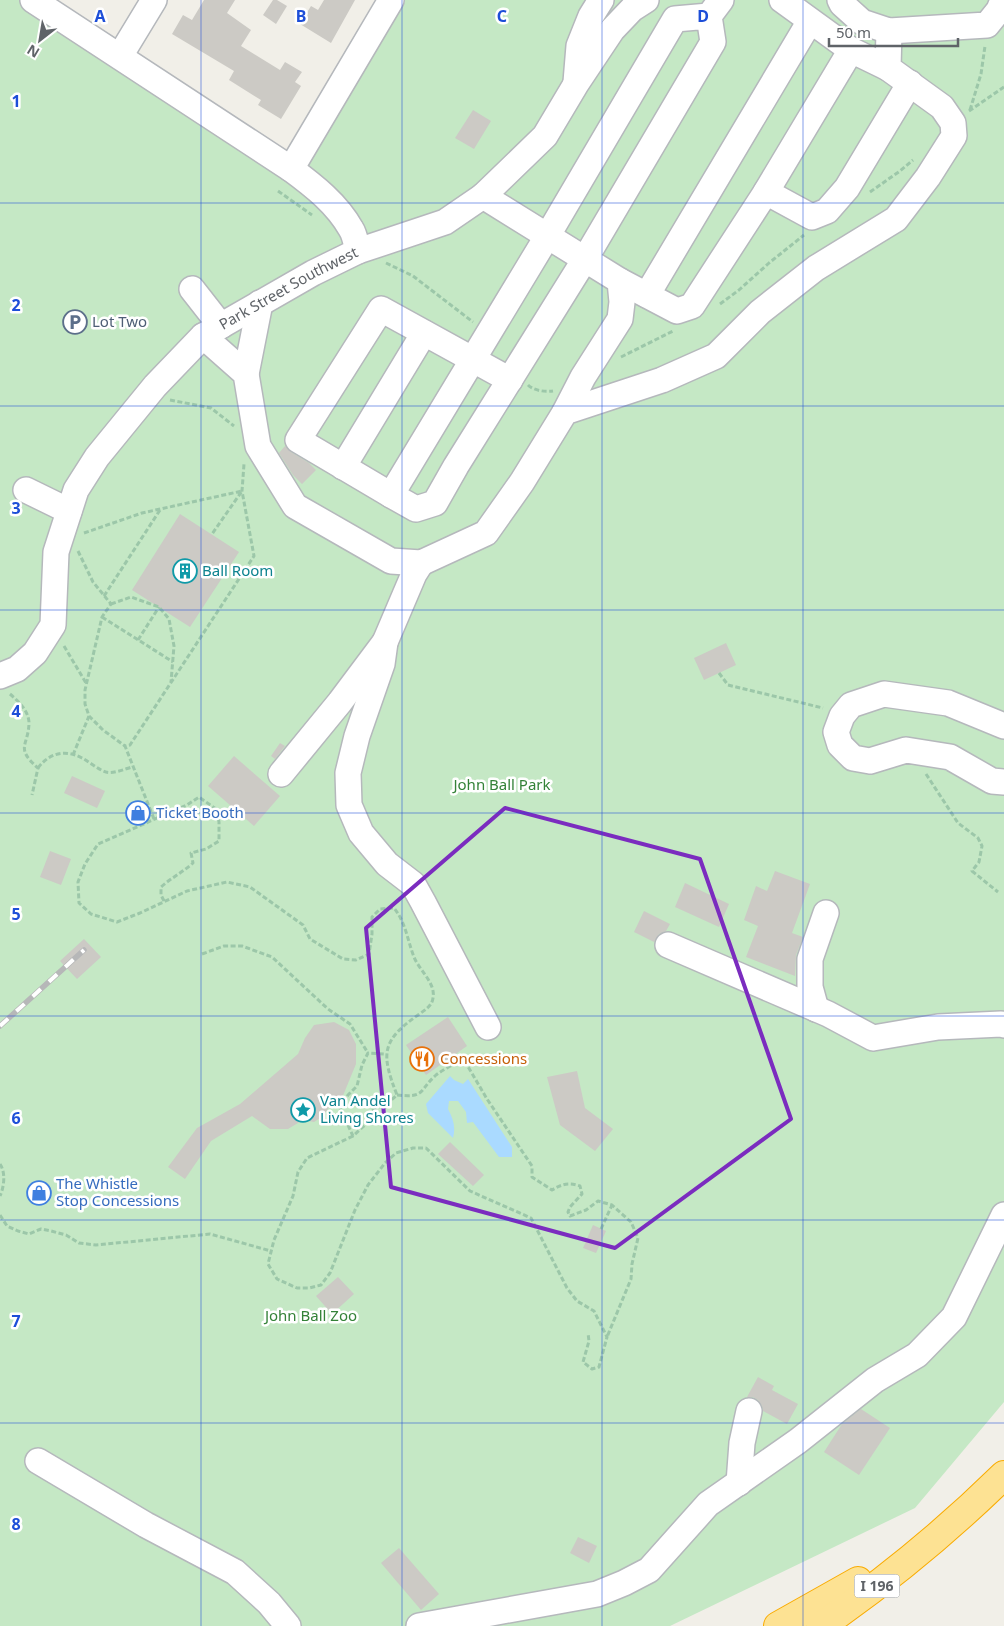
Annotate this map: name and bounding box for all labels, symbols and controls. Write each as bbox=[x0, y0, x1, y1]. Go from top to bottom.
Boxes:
text: A bbox=[94, 5, 106, 27]
text: B bbox=[296, 5, 306, 27]
text: C bbox=[497, 5, 507, 27]
text: D bbox=[697, 5, 709, 27]
north arrow bbox=[15, 15, 65, 65]
scale bar bbox=[829, 15, 958, 47]
text: 50 m bbox=[836, 22, 871, 42]
text: N bbox=[23, 40, 43, 63]
text: 1 bbox=[11, 90, 21, 112]
street label: Park Street Southwest bbox=[215, 241, 361, 334]
text: 2 bbox=[11, 294, 21, 316]
parking icon: Lot Two bbox=[62, 309, 88, 335]
place label: Lot Two bbox=[92, 311, 147, 331]
text: 3 bbox=[11, 497, 21, 519]
building icon: Ball Room bbox=[172, 558, 198, 584]
place label: Ball Room bbox=[202, 560, 273, 580]
text: 4 bbox=[11, 700, 21, 722]
park label: John Ball Park bbox=[451, 774, 551, 794]
shop icon: Ticket Booth bbox=[125, 800, 151, 826]
place label: Ticket Booth bbox=[156, 802, 244, 822]
text: 5 bbox=[11, 903, 21, 925]
restaurant icon: Concessions bbox=[409, 1046, 435, 1072]
place label: Concessions bbox=[440, 1048, 527, 1068]
place label: Van Andel Living Shores bbox=[320, 1090, 414, 1127]
place icon: Van Andel Living Shores bbox=[290, 1097, 316, 1123]
text: 6 bbox=[11, 1107, 21, 1129]
place label: The Whistle Stop Concessions bbox=[56, 1173, 179, 1210]
shop icon: The Whistle Stop Concessions bbox=[26, 1180, 52, 1206]
park label: John Ball Zoo bbox=[263, 1305, 357, 1325]
text: 7 bbox=[11, 1310, 21, 1332]
text: 8 bbox=[11, 1513, 21, 1535]
road number: I 196 bbox=[854, 1574, 900, 1598]

